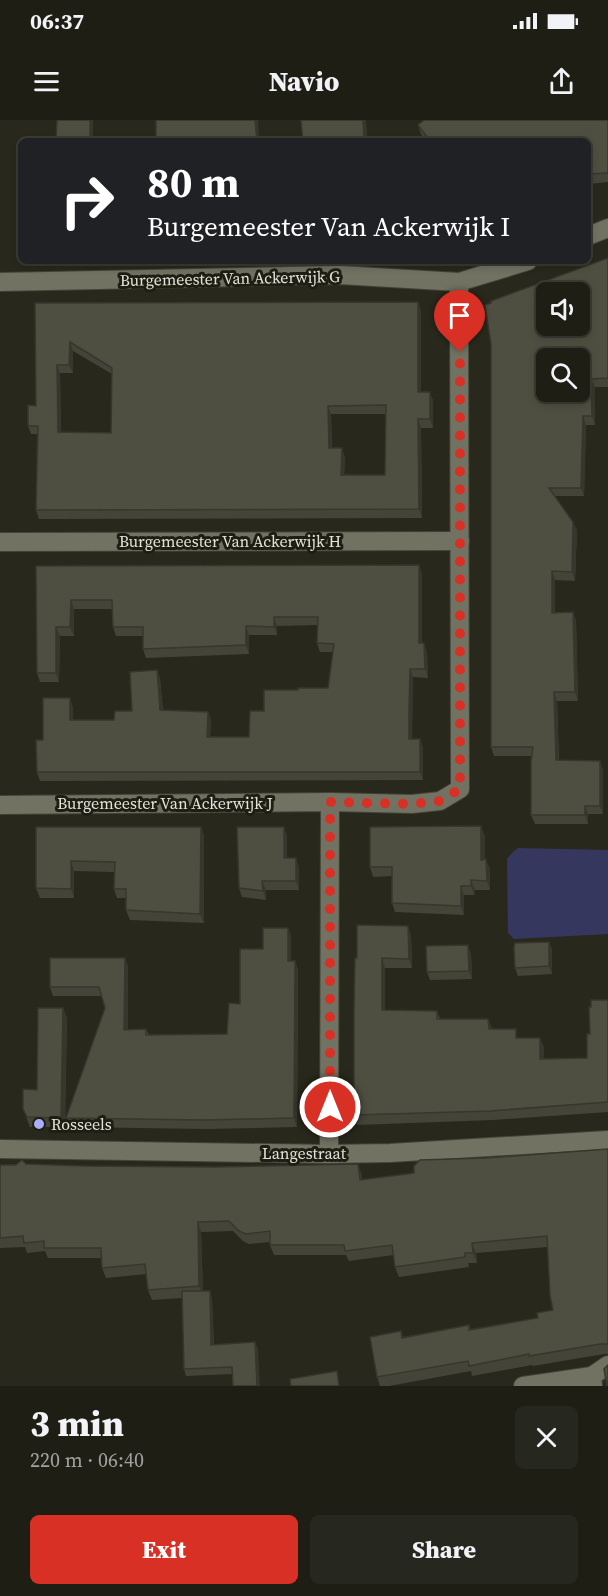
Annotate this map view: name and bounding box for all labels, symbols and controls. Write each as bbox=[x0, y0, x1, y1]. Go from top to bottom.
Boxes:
text: 06:37 bbox=[30, 6, 84, 36]
text: Navio bbox=[269, 63, 339, 100]
icon: menu bbox=[30, 65, 63, 98]
icon: share bbox=[545, 65, 578, 98]
text: 80 m bbox=[147, 153, 240, 211]
icon: right bbox=[48, 162, 126, 240]
text: Burgemeester Van Ackerwijk I bbox=[147, 208, 510, 245]
street label: Burgemeester Van Ackerwijk G bbox=[120, 265, 340, 291]
map controls bbox=[536, 282, 590, 402]
button: sound bbox=[536, 282, 590, 336]
pin bbox=[434, 290, 485, 352]
icon: arrive bbox=[443, 299, 476, 332]
button: search bbox=[536, 348, 590, 402]
street label: Burgemeester Van Ackerwijk H bbox=[119, 530, 341, 552]
street label: Burgemeester Van Ackerwijk J bbox=[57, 792, 273, 814]
position arrow bbox=[298, 1075, 362, 1139]
place label: Rosseels bbox=[51, 1113, 112, 1135]
marker: Rosseels bbox=[32, 1117, 46, 1131]
street label: Langestraat bbox=[262, 1142, 347, 1164]
text: 3 min bbox=[30, 1399, 124, 1448]
button: close bbox=[515, 1406, 578, 1469]
text: 220 m · 06:40 bbox=[30, 1446, 144, 1474]
button: Exit bbox=[30, 1515, 298, 1584]
button: Share bbox=[310, 1515, 578, 1584]

